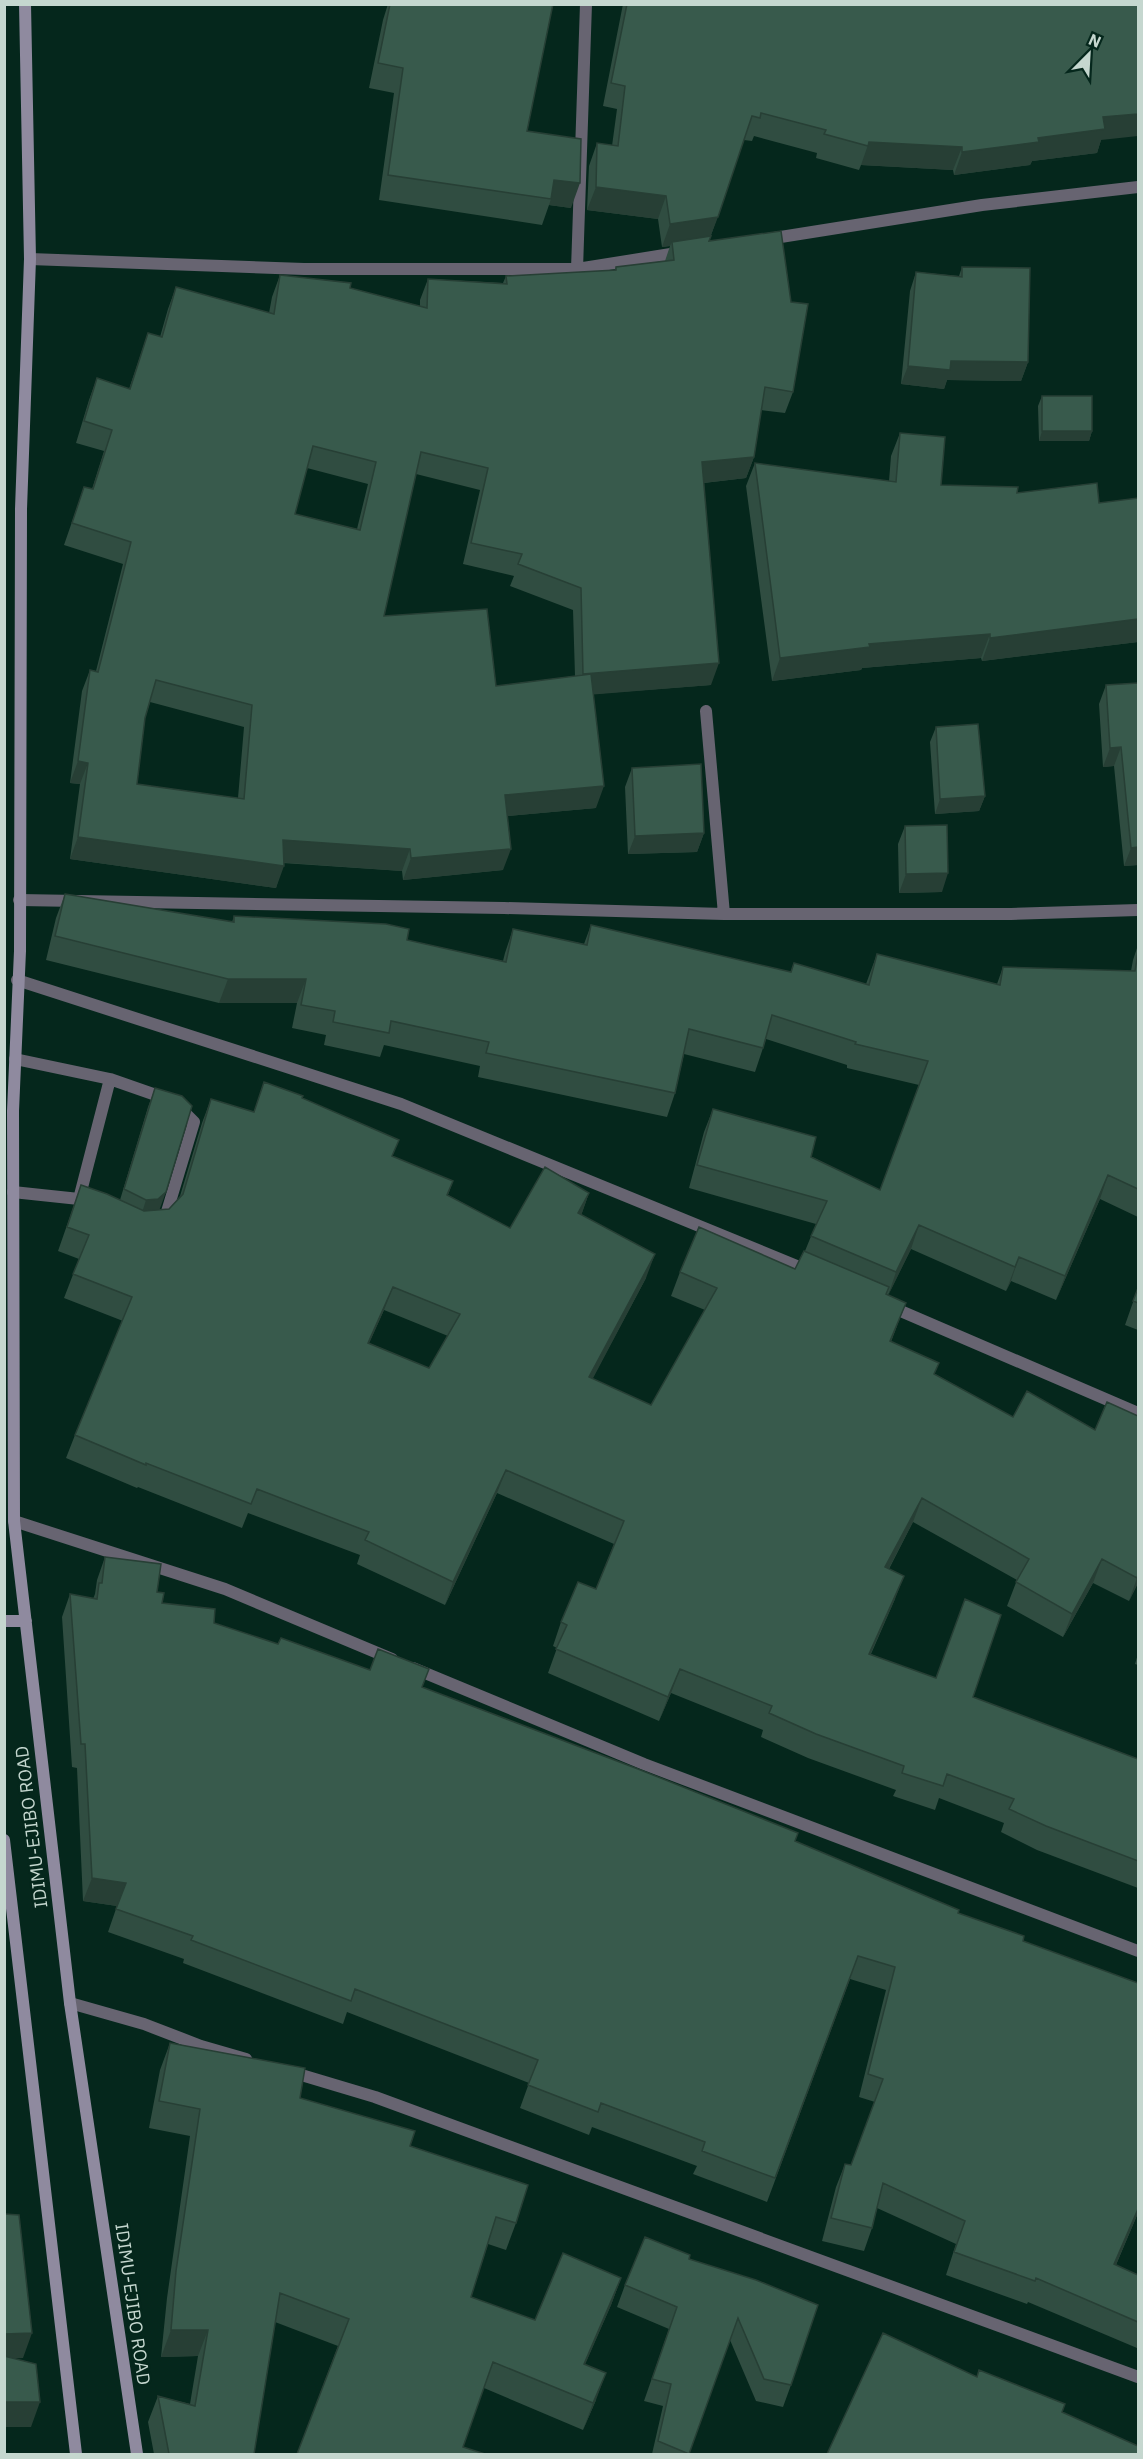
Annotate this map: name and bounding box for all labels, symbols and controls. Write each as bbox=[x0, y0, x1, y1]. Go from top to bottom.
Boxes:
north arrow bbox=[1059, 24, 1119, 84]
text: N bbox=[1086, 29, 1104, 52]
street label: IDIMU-EJIBO ROAD bbox=[10, 1745, 52, 1909]
street label: IDIMU-EJIBO ROAD bbox=[110, 2222, 156, 2386]

